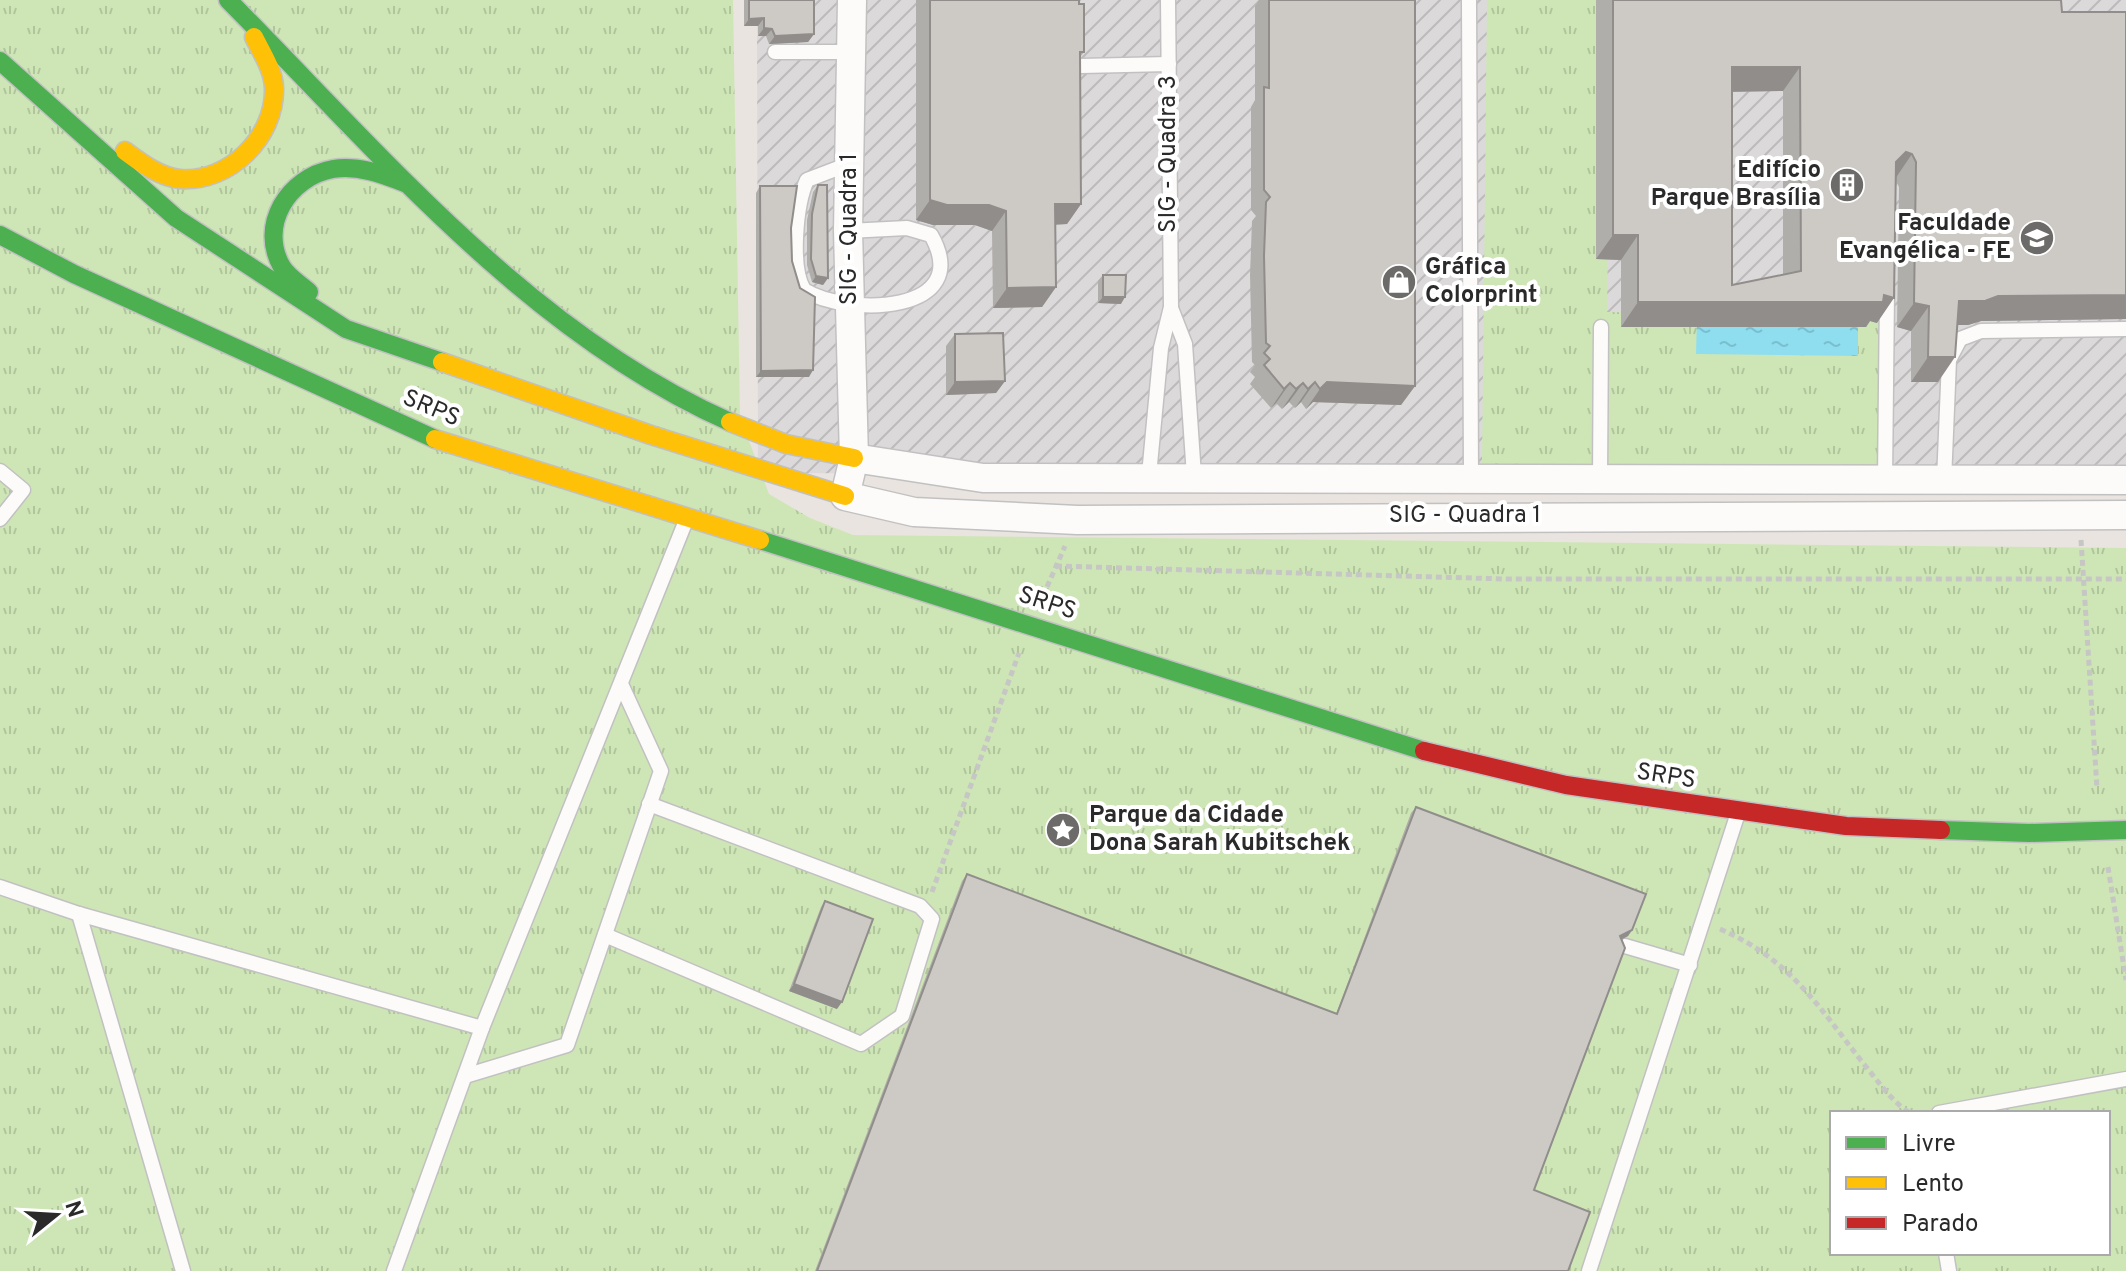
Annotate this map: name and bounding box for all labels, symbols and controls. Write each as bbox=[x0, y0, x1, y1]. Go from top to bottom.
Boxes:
street label: SIG - Quadra 3 bbox=[1154, 75, 1184, 233]
street label: SIG - Quadra 1 bbox=[835, 153, 865, 305]
place label: Edifício Parque Brasília bbox=[1651, 156, 1821, 214]
building icon: Edifício Parque Brasília bbox=[1828, 166, 1866, 204]
place label: Faculdade Evangélica - FE bbox=[1839, 209, 2011, 267]
school or university icon: Faculdade Evangélica - FE bbox=[2018, 219, 2056, 257]
place label: Gráfica Colorprint bbox=[1425, 253, 1537, 311]
shop icon: Gráfica Colorprint bbox=[1380, 263, 1418, 301]
street label: SRPS bbox=[398, 384, 464, 434]
street label: SIG - Quadra 1 bbox=[1389, 501, 1541, 531]
street label: SRPS bbox=[1014, 581, 1080, 627]
street label: SRPS bbox=[1634, 758, 1698, 796]
place label: Parque da Cidade Dona Sarah Kubitschek bbox=[1089, 801, 1350, 859]
place icon: Parque da Cidade Dona Sarah Kubitschek bbox=[1044, 811, 1082, 849]
legend bbox=[1830, 1111, 2110, 1255]
text: Livre bbox=[1902, 1130, 1956, 1160]
text: Lento bbox=[1902, 1170, 1964, 1200]
north arrow bbox=[16, 1175, 96, 1255]
text: N bbox=[57, 1198, 88, 1221]
text: Parado bbox=[1902, 1210, 1978, 1240]

